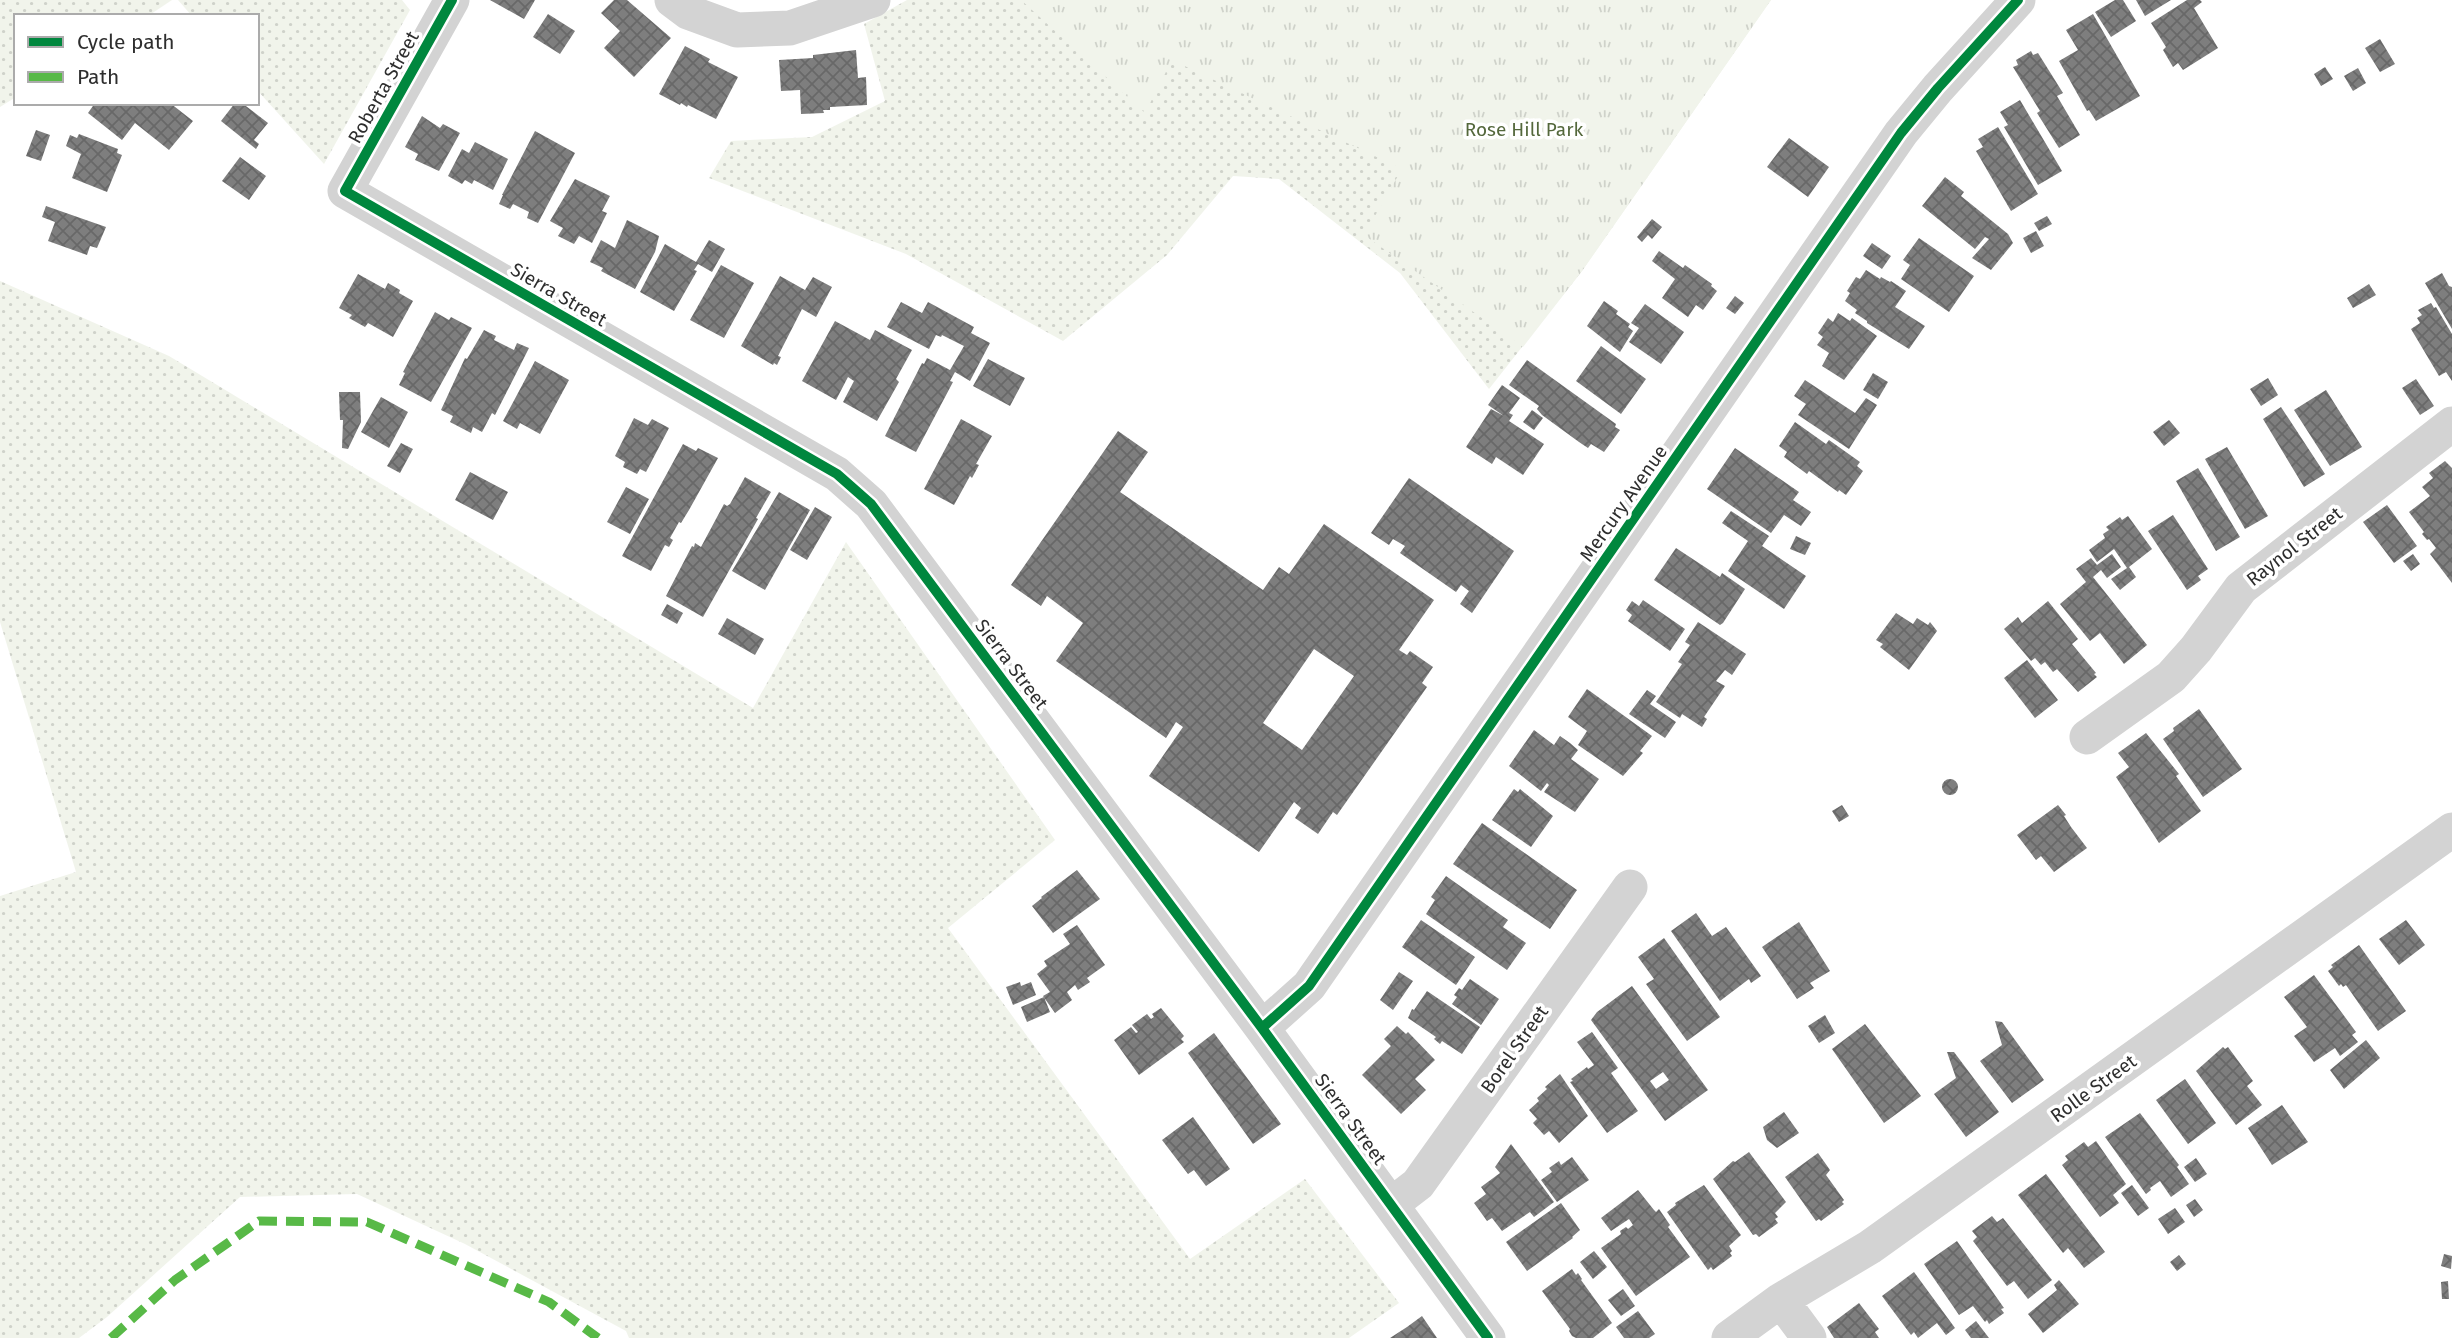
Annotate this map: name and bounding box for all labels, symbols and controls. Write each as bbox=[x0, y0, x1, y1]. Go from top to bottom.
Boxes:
legend bbox=[14, 14, 259, 105]
street label: Roberta Street bbox=[343, 27, 424, 147]
text: Cycle path bbox=[77, 29, 175, 55]
text: Path bbox=[77, 64, 119, 90]
park label: Rose Hill Park bbox=[1465, 118, 1583, 141]
street label: Sierra Street bbox=[507, 258, 611, 331]
street label: Mercury Avenue bbox=[1575, 441, 1672, 566]
street label: Raynol Street bbox=[2242, 502, 2347, 591]
street label: Sierra Street bbox=[970, 615, 1053, 714]
street label: Borel Street bbox=[1476, 1001, 1553, 1098]
street label: Rolle Street bbox=[2046, 1050, 2141, 1127]
street label: Sierra Street bbox=[1310, 1069, 1391, 1169]

